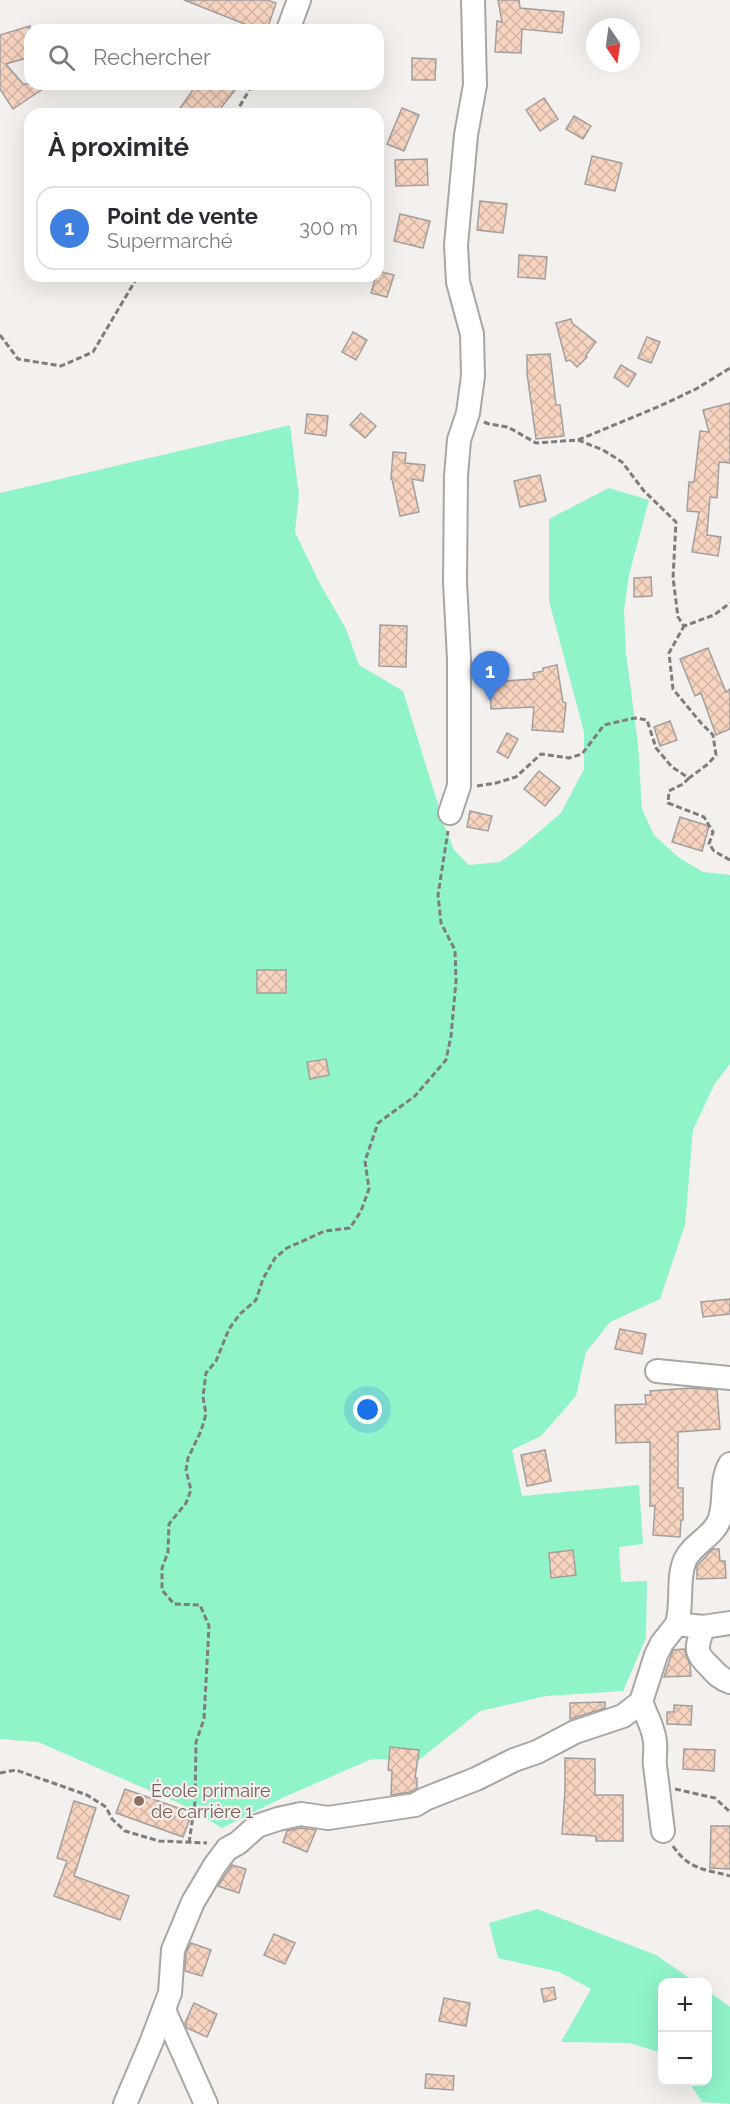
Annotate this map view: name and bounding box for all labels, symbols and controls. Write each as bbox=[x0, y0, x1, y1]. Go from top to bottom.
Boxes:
north arrow bbox=[586, 18, 640, 72]
search box bbox=[24, 24, 384, 90]
icon: search bbox=[45, 41, 78, 74]
text: Rechercher bbox=[93, 44, 211, 70]
text: À proximité bbox=[48, 132, 189, 162]
text: Point de vente bbox=[107, 203, 258, 229]
text: 1 bbox=[65, 216, 74, 240]
text: 300 m bbox=[299, 216, 358, 240]
text: Supermarché bbox=[107, 229, 232, 253]
pin: 1 bbox=[470, 652, 510, 701]
your location bbox=[353, 1395, 382, 1424]
place label: École primaire de carrière 1 bbox=[151, 1779, 271, 1822]
marker: École primaire de carrière 1 bbox=[132, 1794, 146, 1808]
map controls bbox=[658, 1978, 712, 2086]
button: + bbox=[658, 1978, 712, 2032]
button: − bbox=[658, 2032, 712, 2086]

